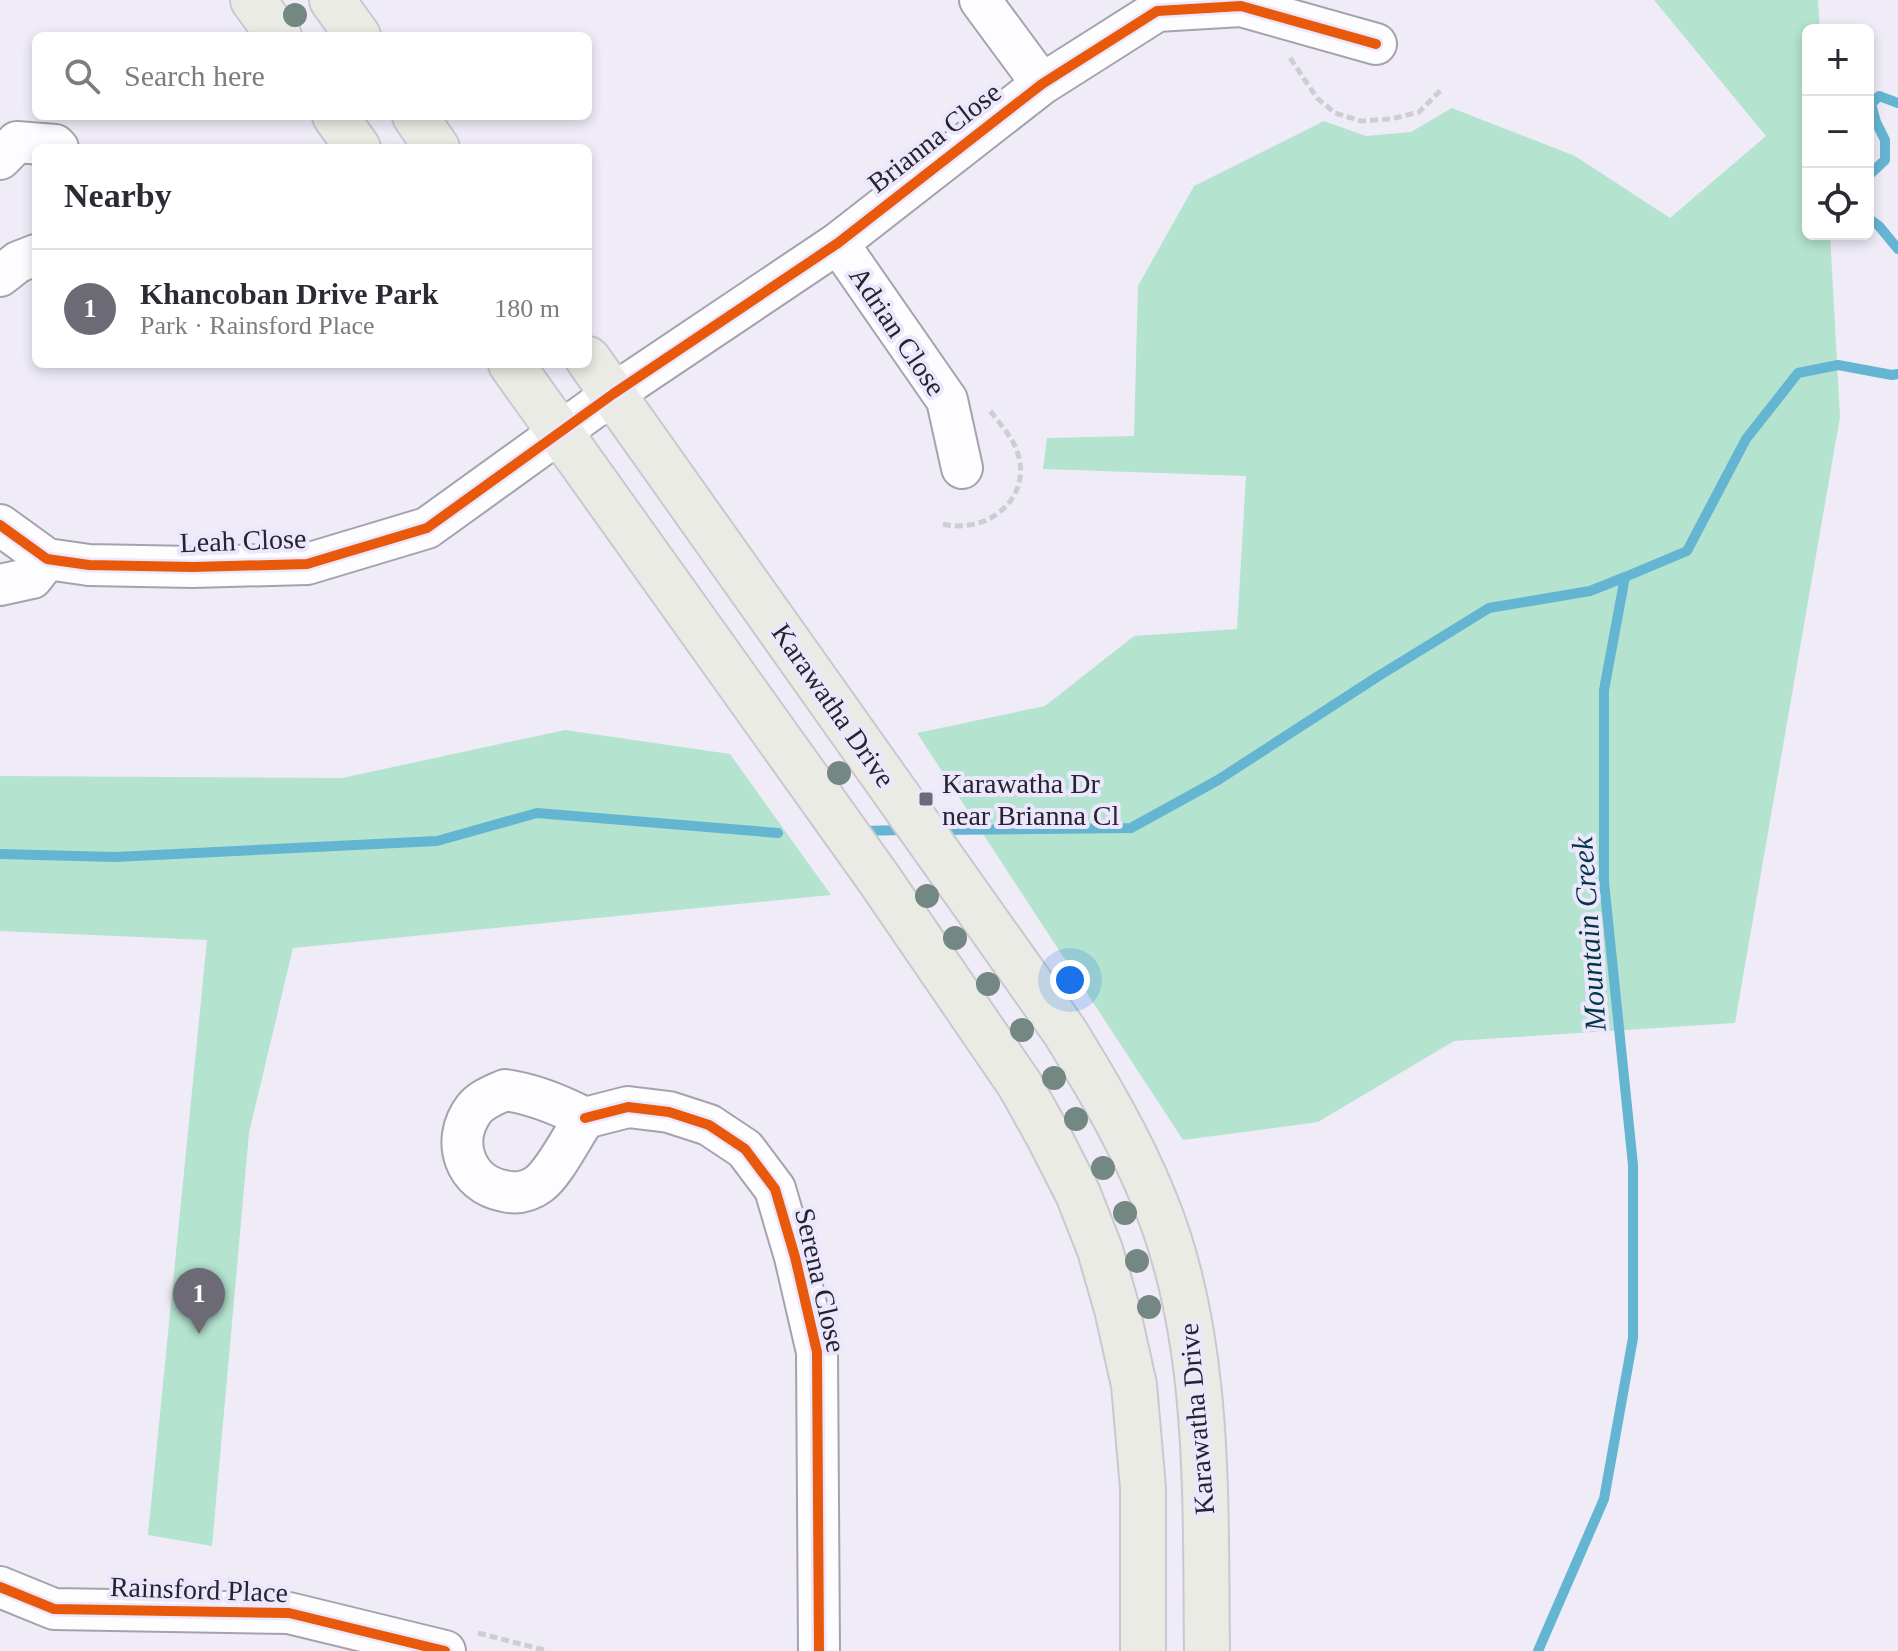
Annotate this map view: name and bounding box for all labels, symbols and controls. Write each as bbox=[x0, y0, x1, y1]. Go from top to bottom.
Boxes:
map controls bbox=[1802, 24, 1874, 240]
button: + bbox=[1802, 24, 1874, 96]
search box bbox=[32, 32, 592, 120]
icon: search bbox=[60, 54, 104, 98]
text: Search here bbox=[124, 59, 265, 92]
street label: Brianna Close bbox=[862, 76, 1007, 199]
button: − bbox=[1802, 96, 1874, 168]
button: locate bbox=[1802, 168, 1874, 240]
text: Nearby bbox=[64, 177, 172, 214]
street label: Adrian Close bbox=[843, 261, 952, 402]
text: Khancoban Drive Park bbox=[140, 277, 438, 310]
text: 1 bbox=[84, 294, 97, 323]
text: 180 m bbox=[494, 294, 560, 323]
text: Park · Rainsford Place bbox=[140, 311, 375, 340]
street label: Leah Close bbox=[179, 523, 307, 558]
street label: Karawatha Drive bbox=[766, 618, 901, 793]
place label: Karawatha Dr near Brianna Cl bbox=[942, 768, 1119, 831]
marker: Karawatha Dr near Brianna Cl bbox=[917, 790, 935, 808]
water label: Mountain Creek bbox=[1565, 835, 1612, 1033]
your location bbox=[1050, 960, 1090, 1000]
street label: Serena Close bbox=[789, 1205, 852, 1355]
pin: 1 bbox=[173, 1268, 225, 1334]
street label: Karawatha Drive bbox=[1173, 1322, 1220, 1516]
street label: Rainsford Place bbox=[109, 1571, 289, 1608]

